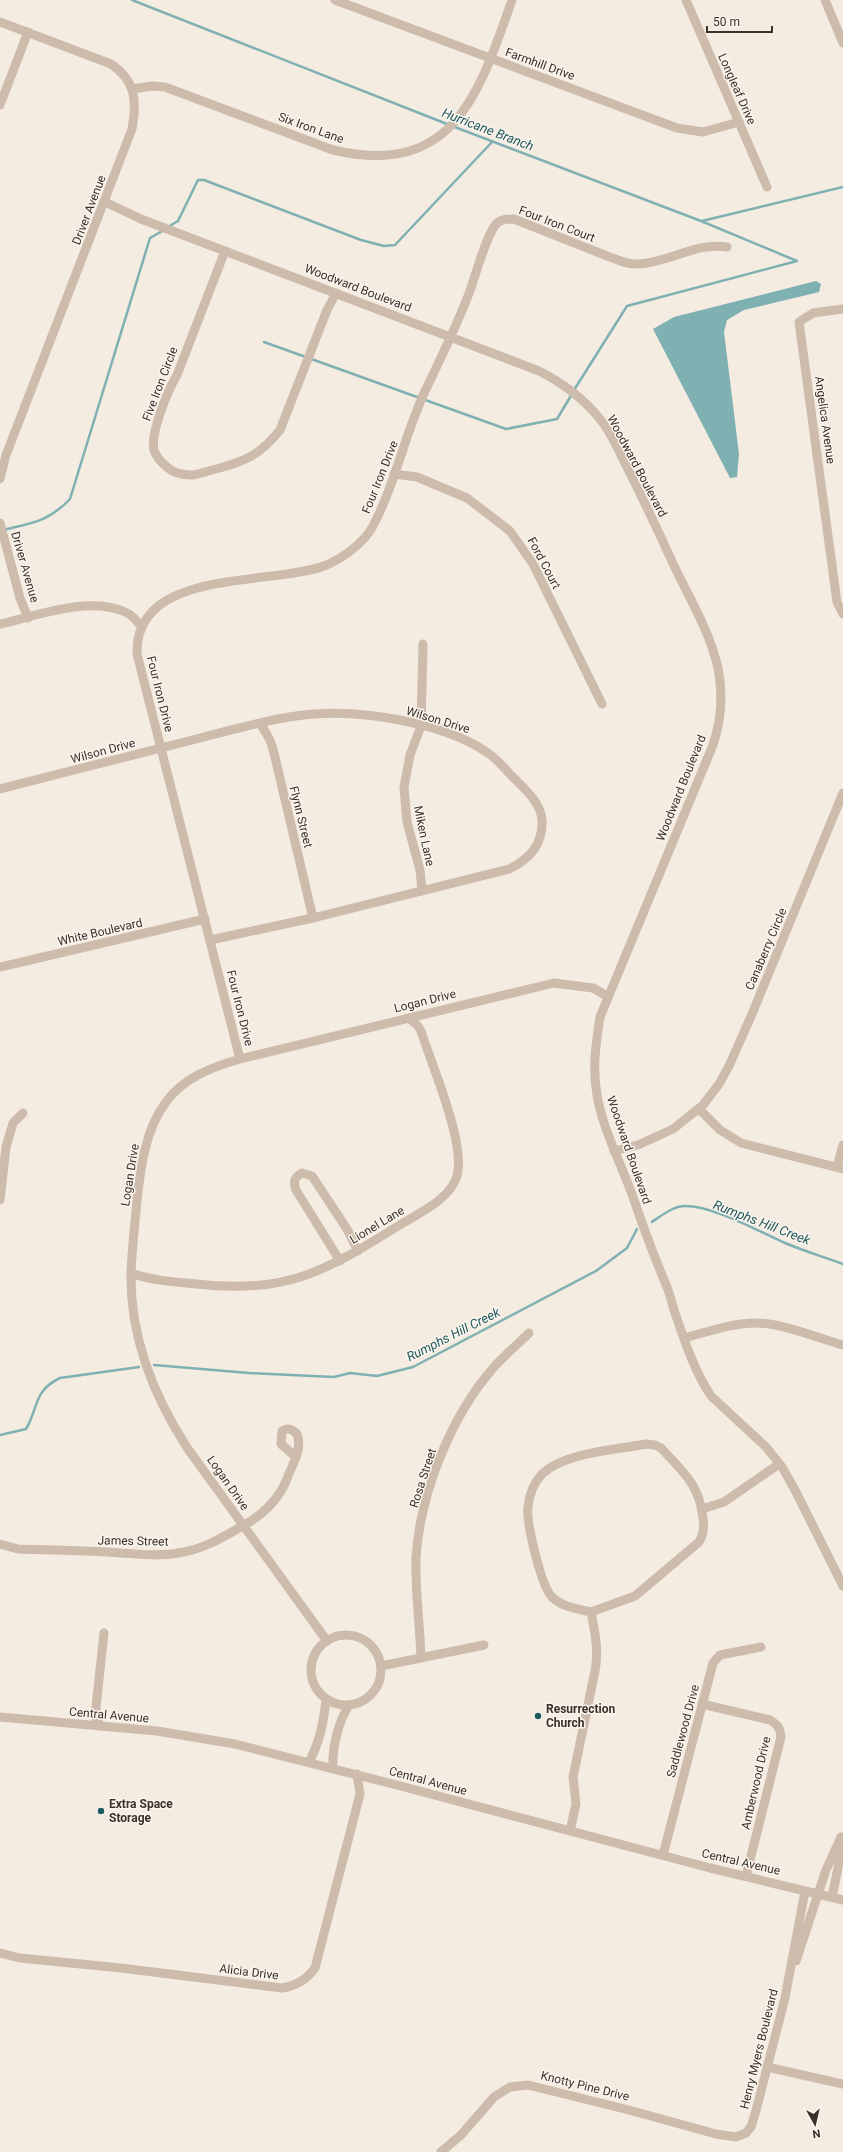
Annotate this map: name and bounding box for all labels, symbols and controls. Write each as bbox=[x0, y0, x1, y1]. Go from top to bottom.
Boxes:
scale bar bbox=[707, 8, 772, 34]
text: 50 m bbox=[713, 15, 740, 29]
street label: Farmhill Drive bbox=[503, 45, 577, 83]
street label: Longleaf Drive bbox=[715, 51, 759, 127]
water label: Hurricane Branch bbox=[440, 105, 536, 154]
street label: Six Iron Lane bbox=[276, 110, 346, 146]
street label: Driver Avenue bbox=[69, 173, 109, 247]
street label: Four Iron Court bbox=[517, 203, 597, 245]
street label: Woodward Boulevard bbox=[303, 261, 413, 315]
street label: Five Iron Circle bbox=[139, 345, 181, 423]
street label: Angelica Avenue bbox=[812, 375, 838, 465]
street label: Woodward Boulevard bbox=[604, 413, 670, 519]
street label: Four Iron Drive bbox=[359, 438, 401, 516]
street label: Driver Avenue bbox=[8, 530, 42, 604]
street label: Ford Court bbox=[525, 535, 564, 591]
street label: Four Iron Drive bbox=[144, 655, 176, 733]
street label: Wilson Drive bbox=[404, 704, 472, 736]
street label: Woodward Boulevard bbox=[653, 733, 709, 843]
street label: Wilson Drive bbox=[69, 736, 137, 766]
street label: Flynn Street bbox=[287, 785, 315, 849]
street label: Miken Lane bbox=[411, 805, 437, 867]
street label: Canaberry Circle bbox=[742, 906, 790, 992]
street label: White Boulevard bbox=[56, 915, 144, 949]
street label: Four Iron Drive bbox=[224, 969, 256, 1047]
street label: Logan Drive bbox=[393, 987, 457, 1015]
street label: Woodward Boulevard bbox=[604, 1094, 654, 1206]
street label: Logan Drive bbox=[118, 1143, 142, 1207]
water label: Rumphs Hill Creek bbox=[711, 1197, 813, 1248]
street label: Lionel Lane bbox=[347, 1203, 407, 1247]
water label: Rumphs Hill Creek bbox=[404, 1304, 503, 1365]
street label: Rosa Street bbox=[407, 1446, 439, 1509]
street label: Logan Drive bbox=[204, 1453, 252, 1513]
street label: James Street bbox=[97, 1533, 169, 1549]
street label: Saddlewood Drive bbox=[664, 1683, 702, 1779]
place label: Resurrection Church bbox=[546, 1702, 615, 1730]
street label: Central Avenue bbox=[68, 1705, 150, 1725]
marker: Resurrection Church bbox=[533, 1711, 543, 1721]
street label: Amberwood Drive bbox=[738, 1735, 774, 1831]
street label: Central Avenue bbox=[387, 1764, 469, 1798]
place label: Extra Space Storage bbox=[109, 1797, 173, 1825]
marker: Extra Space Storage bbox=[96, 1806, 106, 1816]
street label: Central Avenue bbox=[700, 1846, 782, 1878]
street label: Alicia Drive bbox=[219, 1961, 279, 1983]
street label: Henry Myers Boulevard bbox=[737, 1988, 781, 2110]
street label: Knotty Pine Drive bbox=[539, 2068, 631, 2104]
north arrow bbox=[795, 2104, 835, 2144]
text: N bbox=[811, 2126, 821, 2140]

